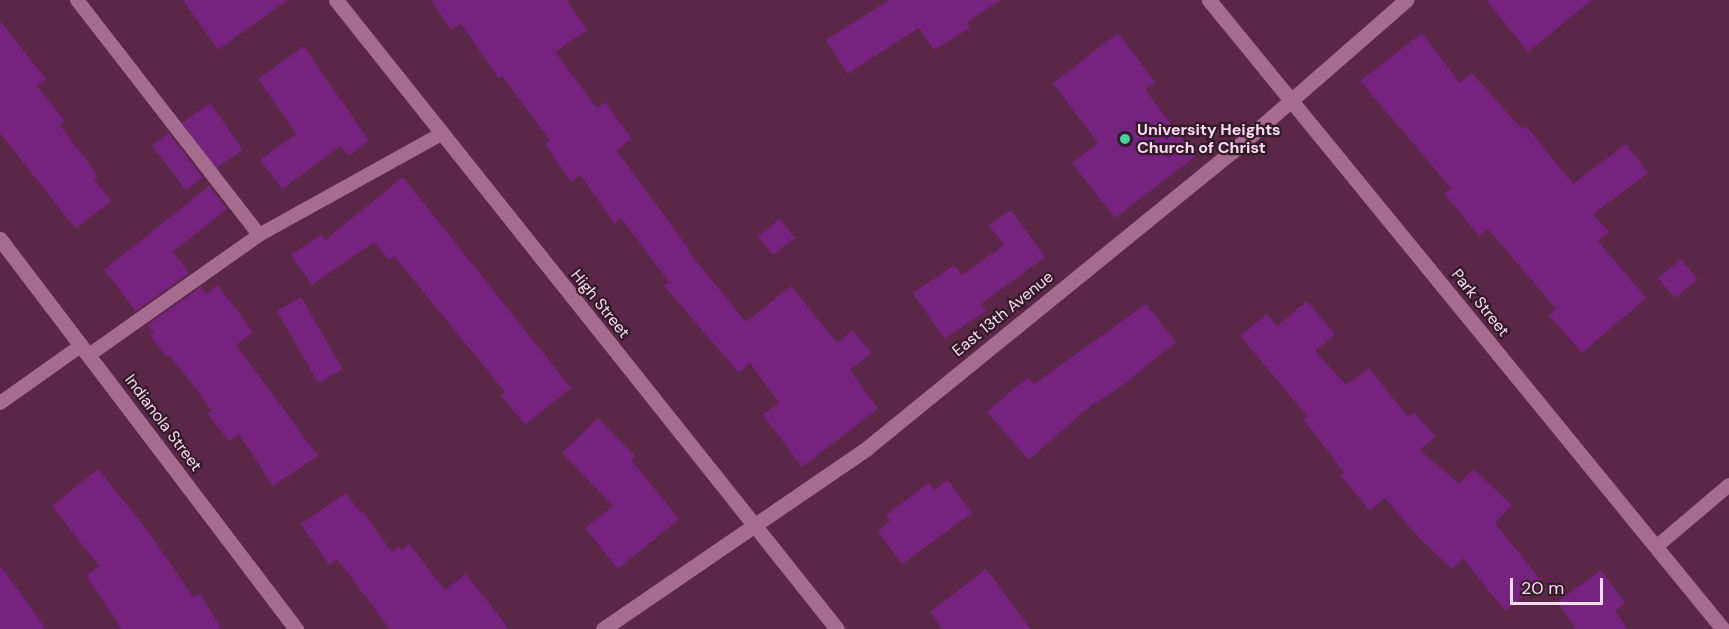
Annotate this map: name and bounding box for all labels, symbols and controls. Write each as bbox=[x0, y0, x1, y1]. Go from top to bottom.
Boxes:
place label: University Heights Church of Christ bbox=[1137, 120, 1281, 158]
marker: University Heights Church of Christ bbox=[1118, 132, 1132, 146]
street label: Park Street bbox=[1447, 265, 1513, 341]
street label: High Street bbox=[567, 266, 633, 342]
street label: East 13th Avenue bbox=[949, 267, 1057, 361]
street label: Indianola Street bbox=[120, 371, 206, 475]
scale bar bbox=[1513, 566, 1606, 604]
text: 20 m bbox=[1521, 576, 1564, 600]

